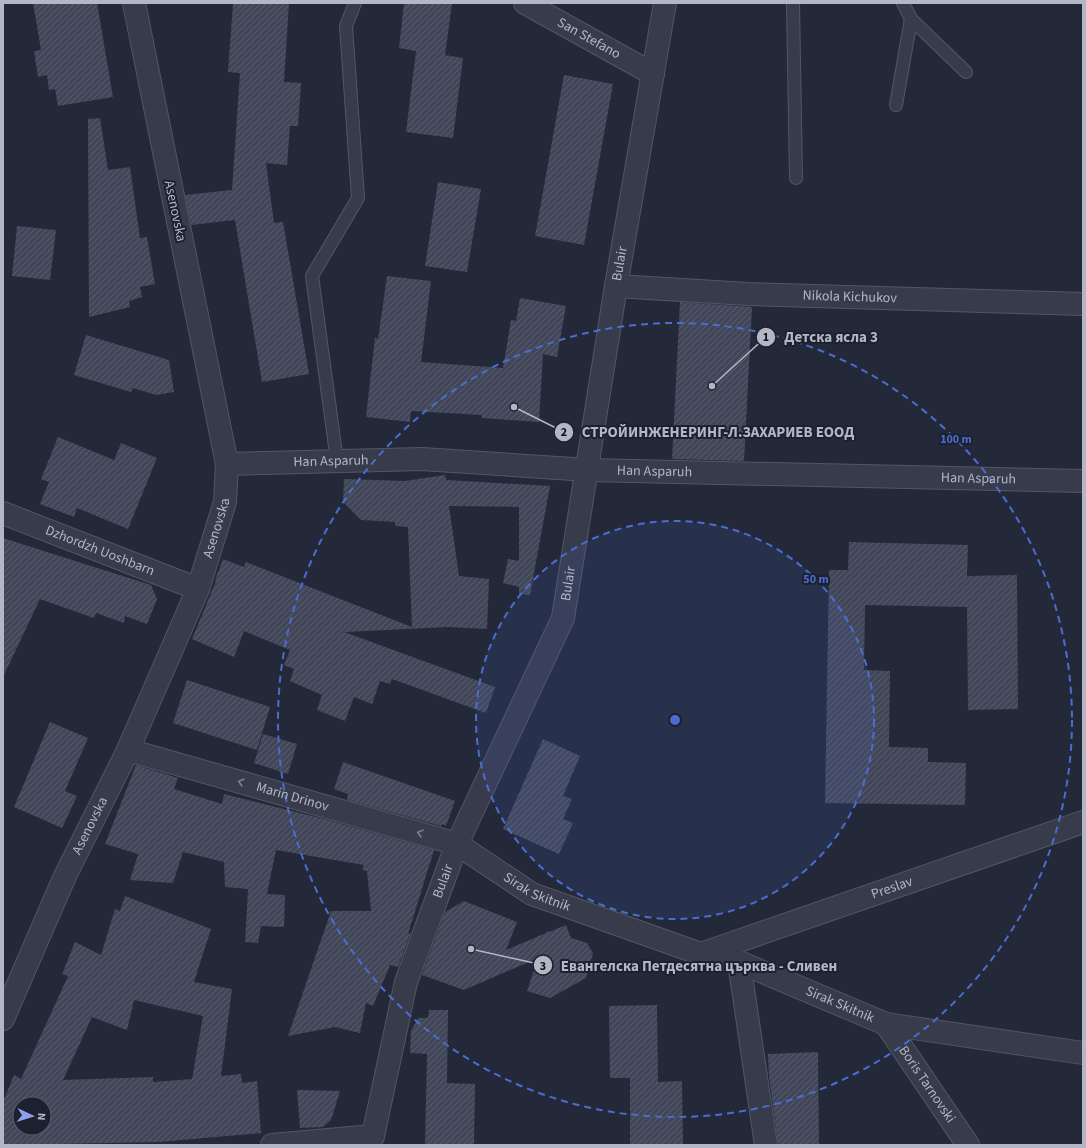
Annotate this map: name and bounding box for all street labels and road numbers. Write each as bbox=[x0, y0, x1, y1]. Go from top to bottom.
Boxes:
street label: San Stefano bbox=[553, 13, 624, 64]
street label: Asenovska bbox=[159, 179, 191, 243]
street label: Bulair bbox=[607, 245, 633, 283]
street label: Nikola Kichukov bbox=[802, 286, 898, 308]
street label: Han Asparuh bbox=[293, 450, 369, 472]
street label: Han Asparuh bbox=[617, 461, 692, 482]
street label: Han Asparuh bbox=[941, 468, 1016, 490]
street label: Asenovska bbox=[198, 498, 235, 561]
street label: Dzhordzh Uoshbarn bbox=[42, 520, 157, 581]
street label: Bulair bbox=[556, 565, 581, 602]
street label: Marin Drinov bbox=[254, 777, 332, 817]
street label: Asenovska bbox=[67, 793, 113, 858]
street label: Bulair bbox=[428, 861, 459, 901]
street label: Sirak Skitnik bbox=[499, 867, 573, 917]
street label: Preslav bbox=[868, 871, 916, 904]
street label: Sirak Skitnik bbox=[802, 981, 877, 1028]
street label: Boris Tarnovski bbox=[894, 1042, 960, 1127]

